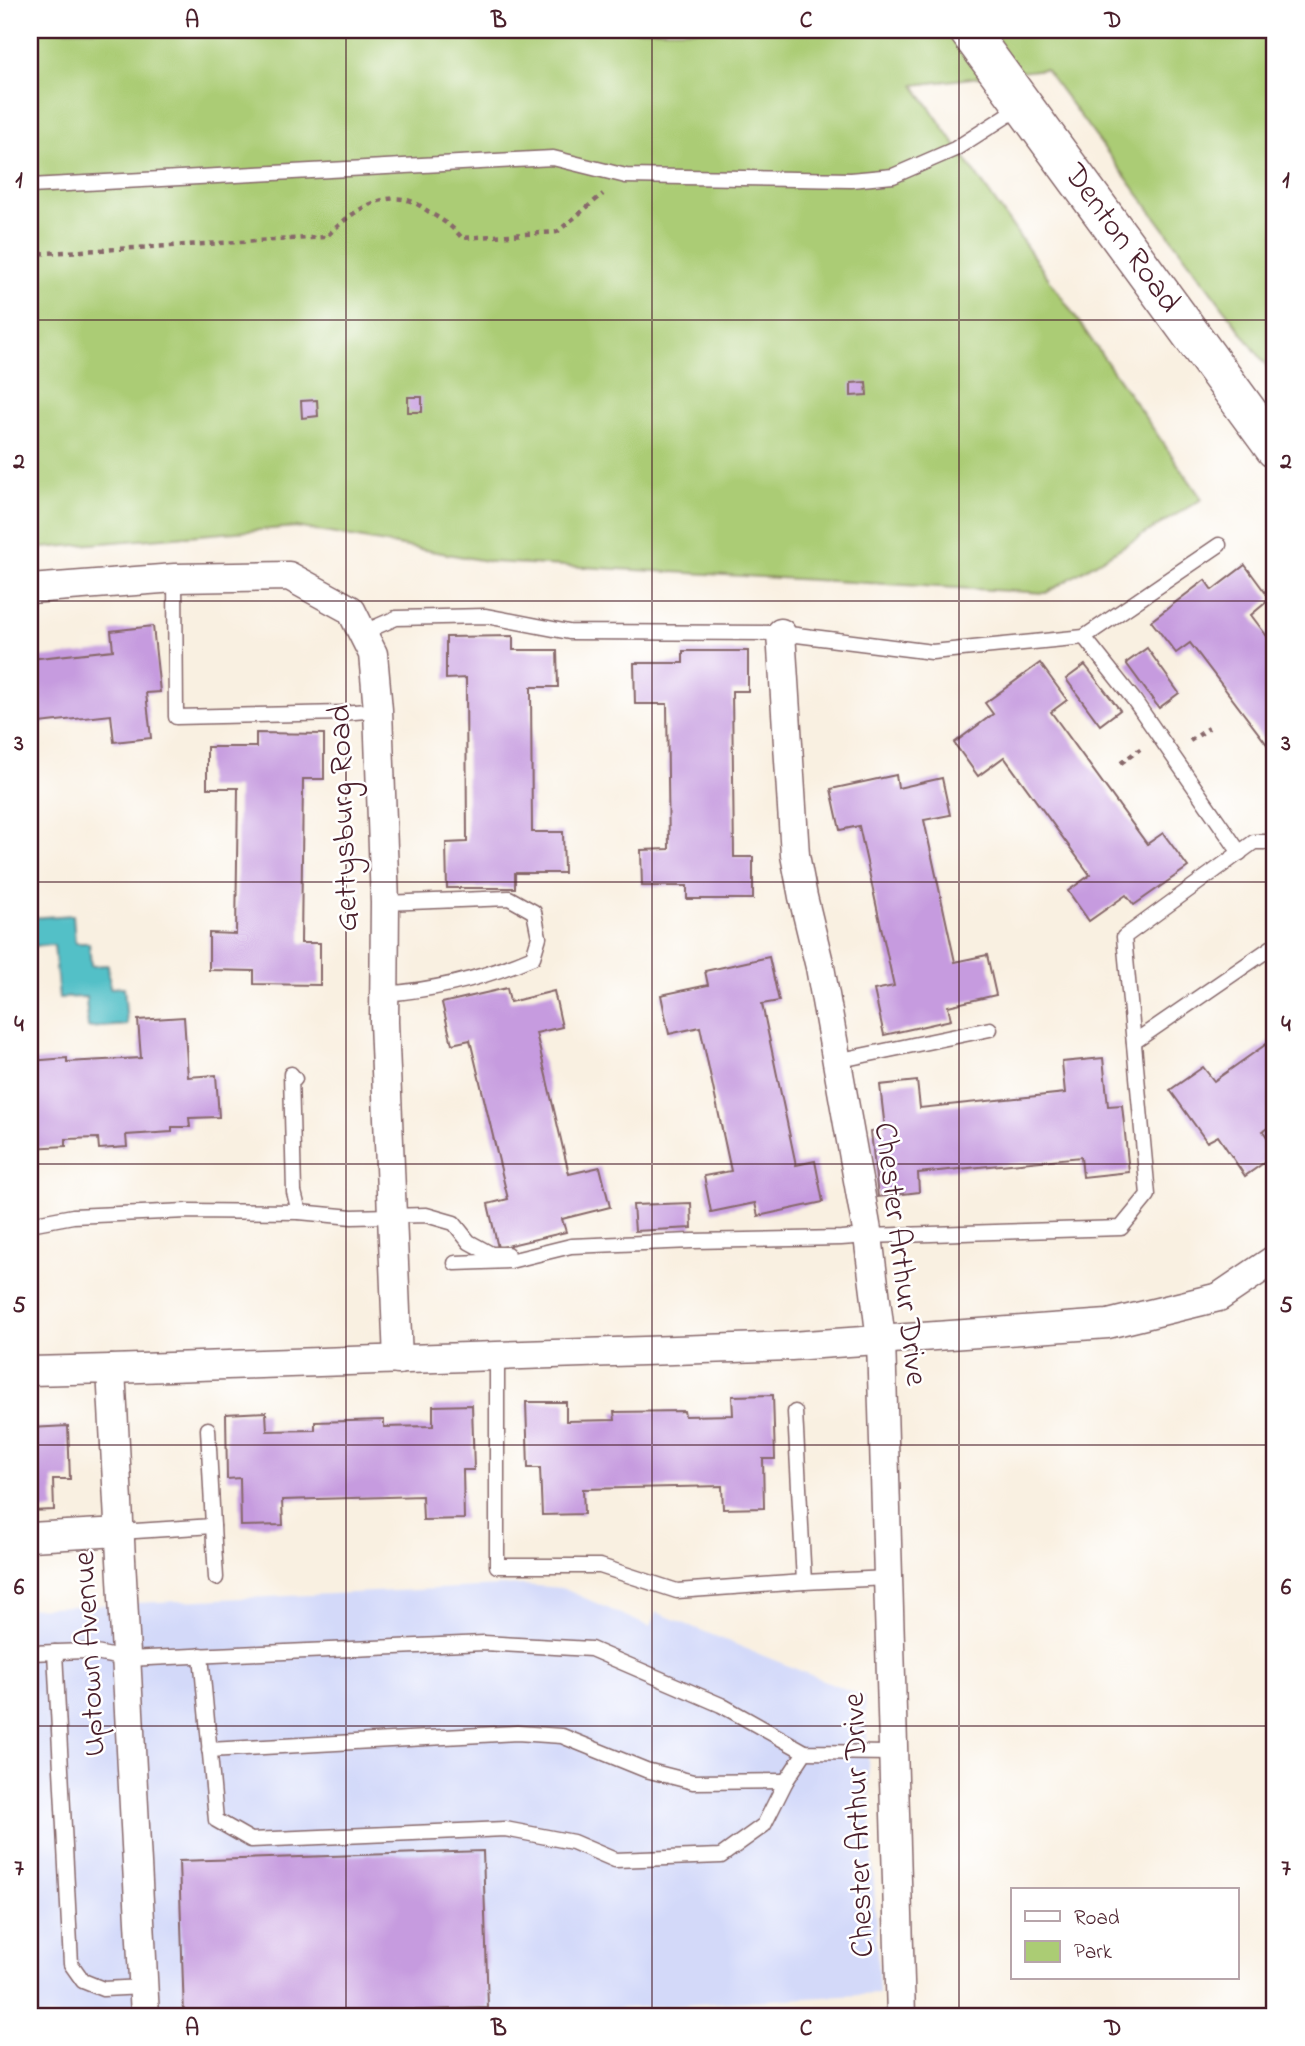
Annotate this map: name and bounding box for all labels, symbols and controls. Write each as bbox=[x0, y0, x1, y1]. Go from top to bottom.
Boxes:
text: A bbox=[185, 5, 199, 38]
text: B bbox=[490, 5, 507, 38]
text: C bbox=[800, 5, 813, 38]
text: D bbox=[1104, 5, 1121, 38]
street label: Denton Road bbox=[1050, 154, 1191, 323]
text: 1 bbox=[15, 165, 23, 198]
text: 1 bbox=[1282, 165, 1290, 198]
text: 2 bbox=[12, 446, 25, 479]
text: 2 bbox=[1279, 446, 1292, 479]
street label: Gettysburg Road bbox=[318, 704, 372, 932]
text: 3 bbox=[13, 728, 24, 761]
text: 3 bbox=[1280, 728, 1291, 761]
text: 4 bbox=[14, 1009, 24, 1042]
text: 4 bbox=[1281, 1009, 1291, 1042]
street label: Chester Arthur Drive bbox=[860, 1120, 939, 1389]
text: 5 bbox=[12, 1290, 26, 1323]
text: 5 bbox=[1279, 1290, 1293, 1323]
street label: Uptown Avenue bbox=[62, 1550, 120, 1758]
text: 6 bbox=[14, 1572, 25, 1605]
text: 6 bbox=[1281, 1572, 1292, 1605]
street label: Chester Arthur Drive bbox=[832, 1691, 888, 1958]
text: 7 bbox=[14, 1853, 24, 1886]
text: 7 bbox=[1281, 1853, 1291, 1886]
legend bbox=[1011, 1888, 1238, 1980]
text: Road bbox=[1074, 1904, 1120, 1934]
text: Park bbox=[1074, 1938, 1113, 1968]
text: A bbox=[185, 2013, 199, 2046]
text: B bbox=[490, 2013, 507, 2046]
text: C bbox=[800, 2013, 813, 2046]
text: D bbox=[1104, 2013, 1121, 2046]

